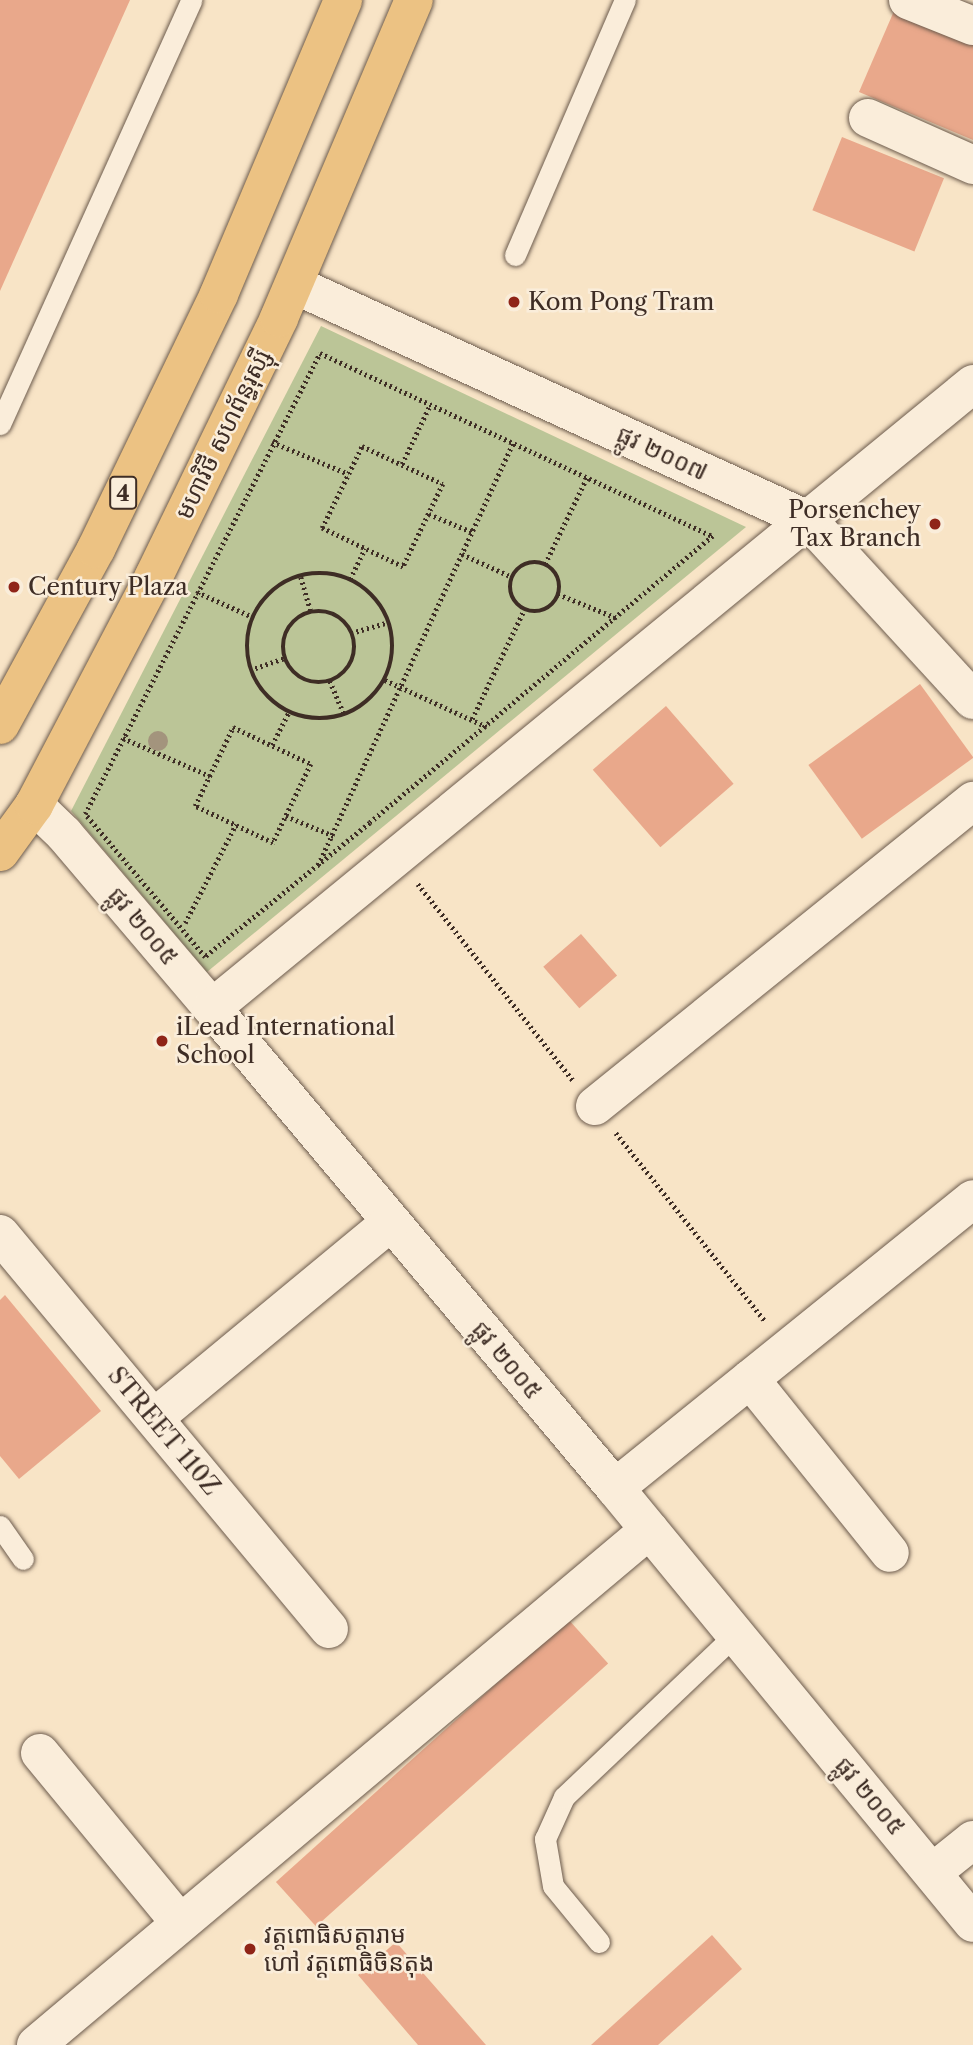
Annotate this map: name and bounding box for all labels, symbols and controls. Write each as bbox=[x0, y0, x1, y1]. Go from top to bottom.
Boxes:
place label: Kom Pong Tram bbox=[528, 288, 715, 316]
marker: Kom Pong Tram bbox=[506, 294, 522, 310]
street label: មហាវិថី សហព័ន្ធរុស្ស៊ី bbox=[169, 344, 277, 524]
street label: ផ្លូវ ២០០៧ bbox=[612, 420, 712, 486]
road number: 4 bbox=[109, 474, 137, 512]
place label: Porsenchey Tax Branch bbox=[788, 496, 921, 552]
marker: Porsenchey Tax Branch bbox=[927, 516, 943, 532]
place label: Century Plaza bbox=[28, 573, 189, 601]
marker: Century Plaza bbox=[6, 579, 22, 595]
street label: ផ្លូវ ២០០៥ bbox=[102, 881, 184, 971]
place label: iLead International School bbox=[176, 1013, 395, 1069]
marker: iLead International School bbox=[154, 1033, 170, 1049]
street label: ផ្លូវ ២០០៥ bbox=[466, 1315, 548, 1405]
street label: STREET 110Z bbox=[102, 1361, 226, 1501]
street label: ផ្លូវ ២០០៥ bbox=[829, 1751, 911, 1841]
place label: វត្តពោធិសត្តារាម ហៅ វត្តពោធិចិនតុង bbox=[264, 1921, 434, 1977]
marker: វត្តពោធិសត្តារាម ហៅ វត្តពោធិចិនតុង bbox=[242, 1941, 258, 1957]

